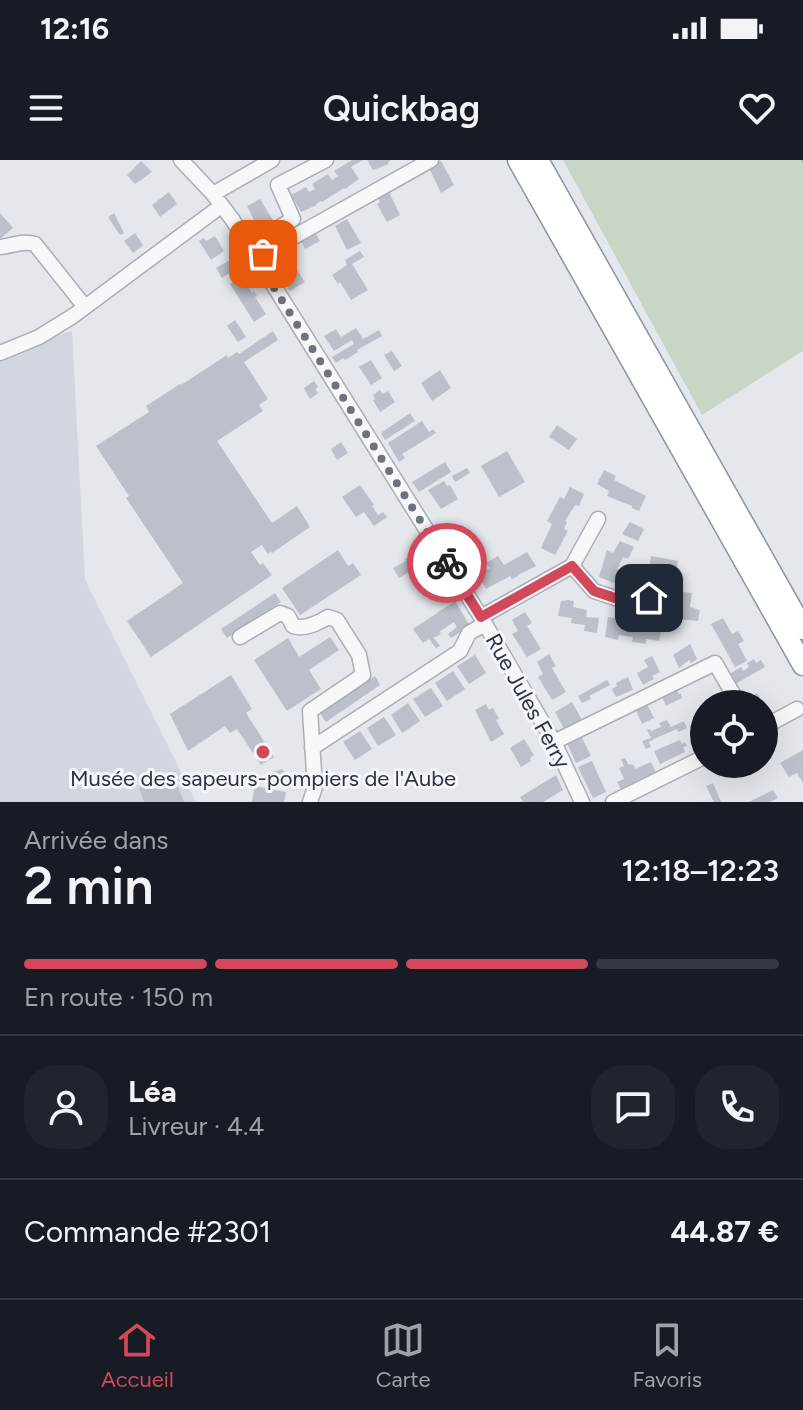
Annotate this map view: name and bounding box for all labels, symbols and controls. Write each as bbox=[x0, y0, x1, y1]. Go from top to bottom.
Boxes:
text: 12:16 bbox=[40, 10, 109, 47]
icon: menu bbox=[24, 86, 68, 130]
icon: heart bbox=[735, 86, 779, 130]
text: Quickbag bbox=[323, 87, 480, 130]
pin bbox=[229, 220, 297, 288]
icon: bag bbox=[241, 232, 285, 276]
courier bbox=[407, 523, 487, 603]
icon: bike bbox=[425, 541, 469, 585]
pin bbox=[615, 564, 683, 632]
icon: home bbox=[627, 576, 671, 620]
street label: Rue Jules Ferry bbox=[480, 629, 576, 773]
map controls bbox=[690, 690, 778, 778]
button: locate bbox=[690, 690, 778, 778]
marker: Musée des sapeurs-pompiers de l'Aube bbox=[254, 743, 272, 761]
place label: Musée des sapeurs-pompiers de l'Aube bbox=[70, 765, 456, 792]
text: Arrivée dans bbox=[24, 824, 168, 856]
text: 12:18–12:23 bbox=[622, 852, 779, 889]
text: 2 min bbox=[24, 855, 153, 917]
text: En route · 150 m bbox=[24, 981, 213, 1013]
button: person bbox=[24, 1065, 108, 1149]
button: chat bbox=[591, 1065, 675, 1149]
button: phone bbox=[695, 1065, 779, 1149]
text: Léa bbox=[128, 1073, 177, 1110]
text: Livreur · 4.4 bbox=[128, 1110, 265, 1142]
text: Commande #2301 bbox=[24, 1213, 271, 1250]
text: 44.87 € bbox=[671, 1213, 779, 1250]
tab: Accueil bbox=[101, 1318, 174, 1393]
tab: Carte bbox=[376, 1318, 430, 1393]
tab: Favoris bbox=[632, 1318, 702, 1393]

